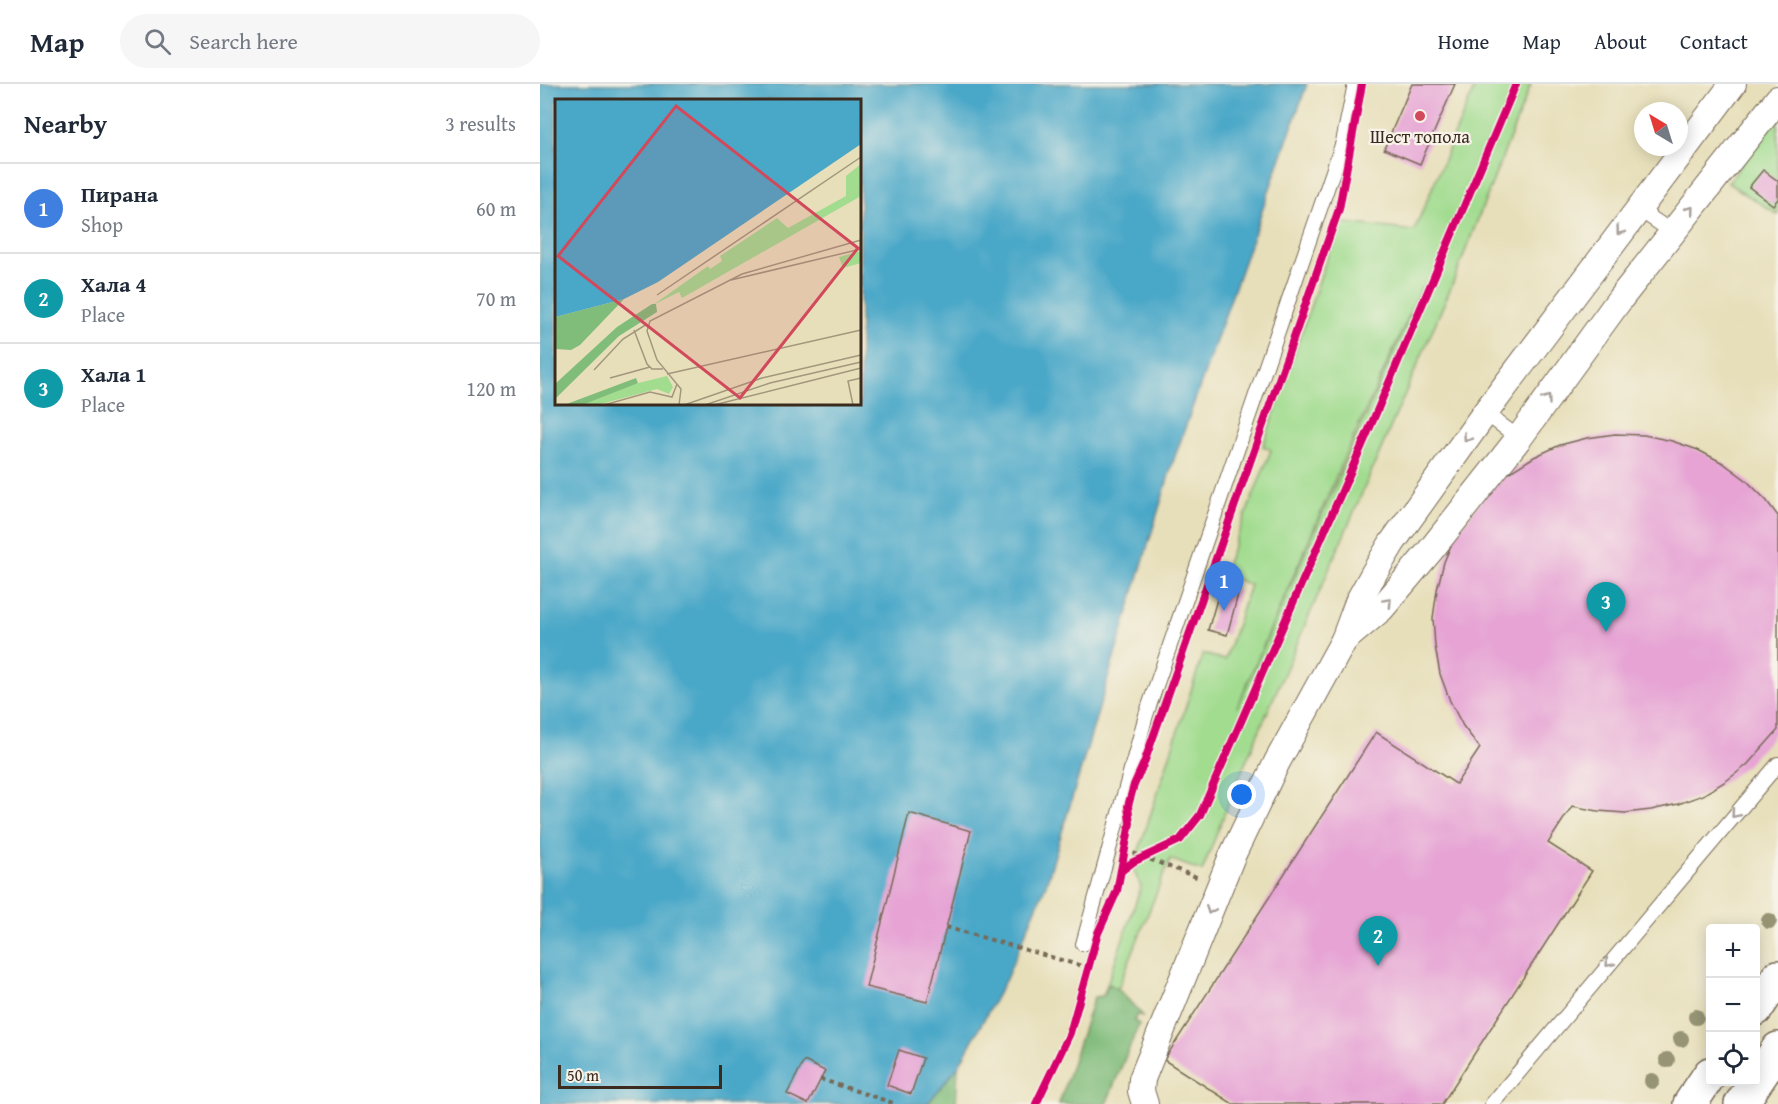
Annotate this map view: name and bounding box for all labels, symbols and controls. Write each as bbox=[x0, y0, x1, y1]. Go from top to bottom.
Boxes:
search box bbox=[120, 14, 540, 68]
text: Map bbox=[30, 21, 84, 62]
icon: search bbox=[141, 25, 174, 58]
text: Search here bbox=[189, 25, 298, 57]
text: Home bbox=[1438, 26, 1489, 57]
text: Map bbox=[1522, 26, 1561, 57]
text: About bbox=[1594, 26, 1647, 57]
text: Contact bbox=[1680, 26, 1748, 57]
inset map bbox=[555, 99, 861, 405]
north arrow bbox=[1634, 102, 1688, 156]
text: Nearby bbox=[24, 104, 107, 143]
text: 3 results bbox=[445, 109, 516, 138]
marker: Шест топола bbox=[1413, 109, 1427, 123]
place label: Шест топола bbox=[1370, 123, 1470, 150]
text: Пирана bbox=[81, 178, 158, 210]
text: 1 bbox=[38, 194, 49, 223]
text: 60 m bbox=[476, 194, 516, 223]
one-way arrow bbox=[1683, 206, 1694, 217]
text: Shop bbox=[81, 210, 123, 239]
one-way arrow bbox=[1617, 224, 1628, 235]
text: Хала 4 bbox=[81, 268, 147, 300]
text: 2 bbox=[38, 284, 49, 313]
text: 70 m bbox=[476, 284, 516, 313]
text: Place bbox=[81, 300, 125, 329]
text: Хала 1 bbox=[81, 358, 147, 390]
text: 3 bbox=[38, 374, 49, 403]
text: 120 m bbox=[466, 374, 516, 403]
text: Place bbox=[81, 390, 125, 419]
one-way arrow bbox=[1540, 394, 1551, 405]
one-way arrow bbox=[1463, 431, 1474, 442]
pin: 1 bbox=[1204, 562, 1244, 611]
pin: 3 bbox=[1586, 582, 1626, 632]
one-way arrow bbox=[1381, 598, 1392, 608]
your location bbox=[1227, 780, 1256, 809]
one-way arrow bbox=[1731, 807, 1742, 818]
one-way arrow bbox=[1205, 904, 1217, 915]
pin: 2 bbox=[1358, 916, 1398, 966]
map controls bbox=[1706, 924, 1760, 1086]
button: + bbox=[1706, 924, 1760, 978]
one-way arrow bbox=[1606, 957, 1617, 968]
button: − bbox=[1706, 978, 1760, 1032]
button: locate bbox=[1706, 1032, 1760, 1086]
scale bar bbox=[558, 1062, 722, 1090]
text: 50 m bbox=[567, 1063, 599, 1087]

